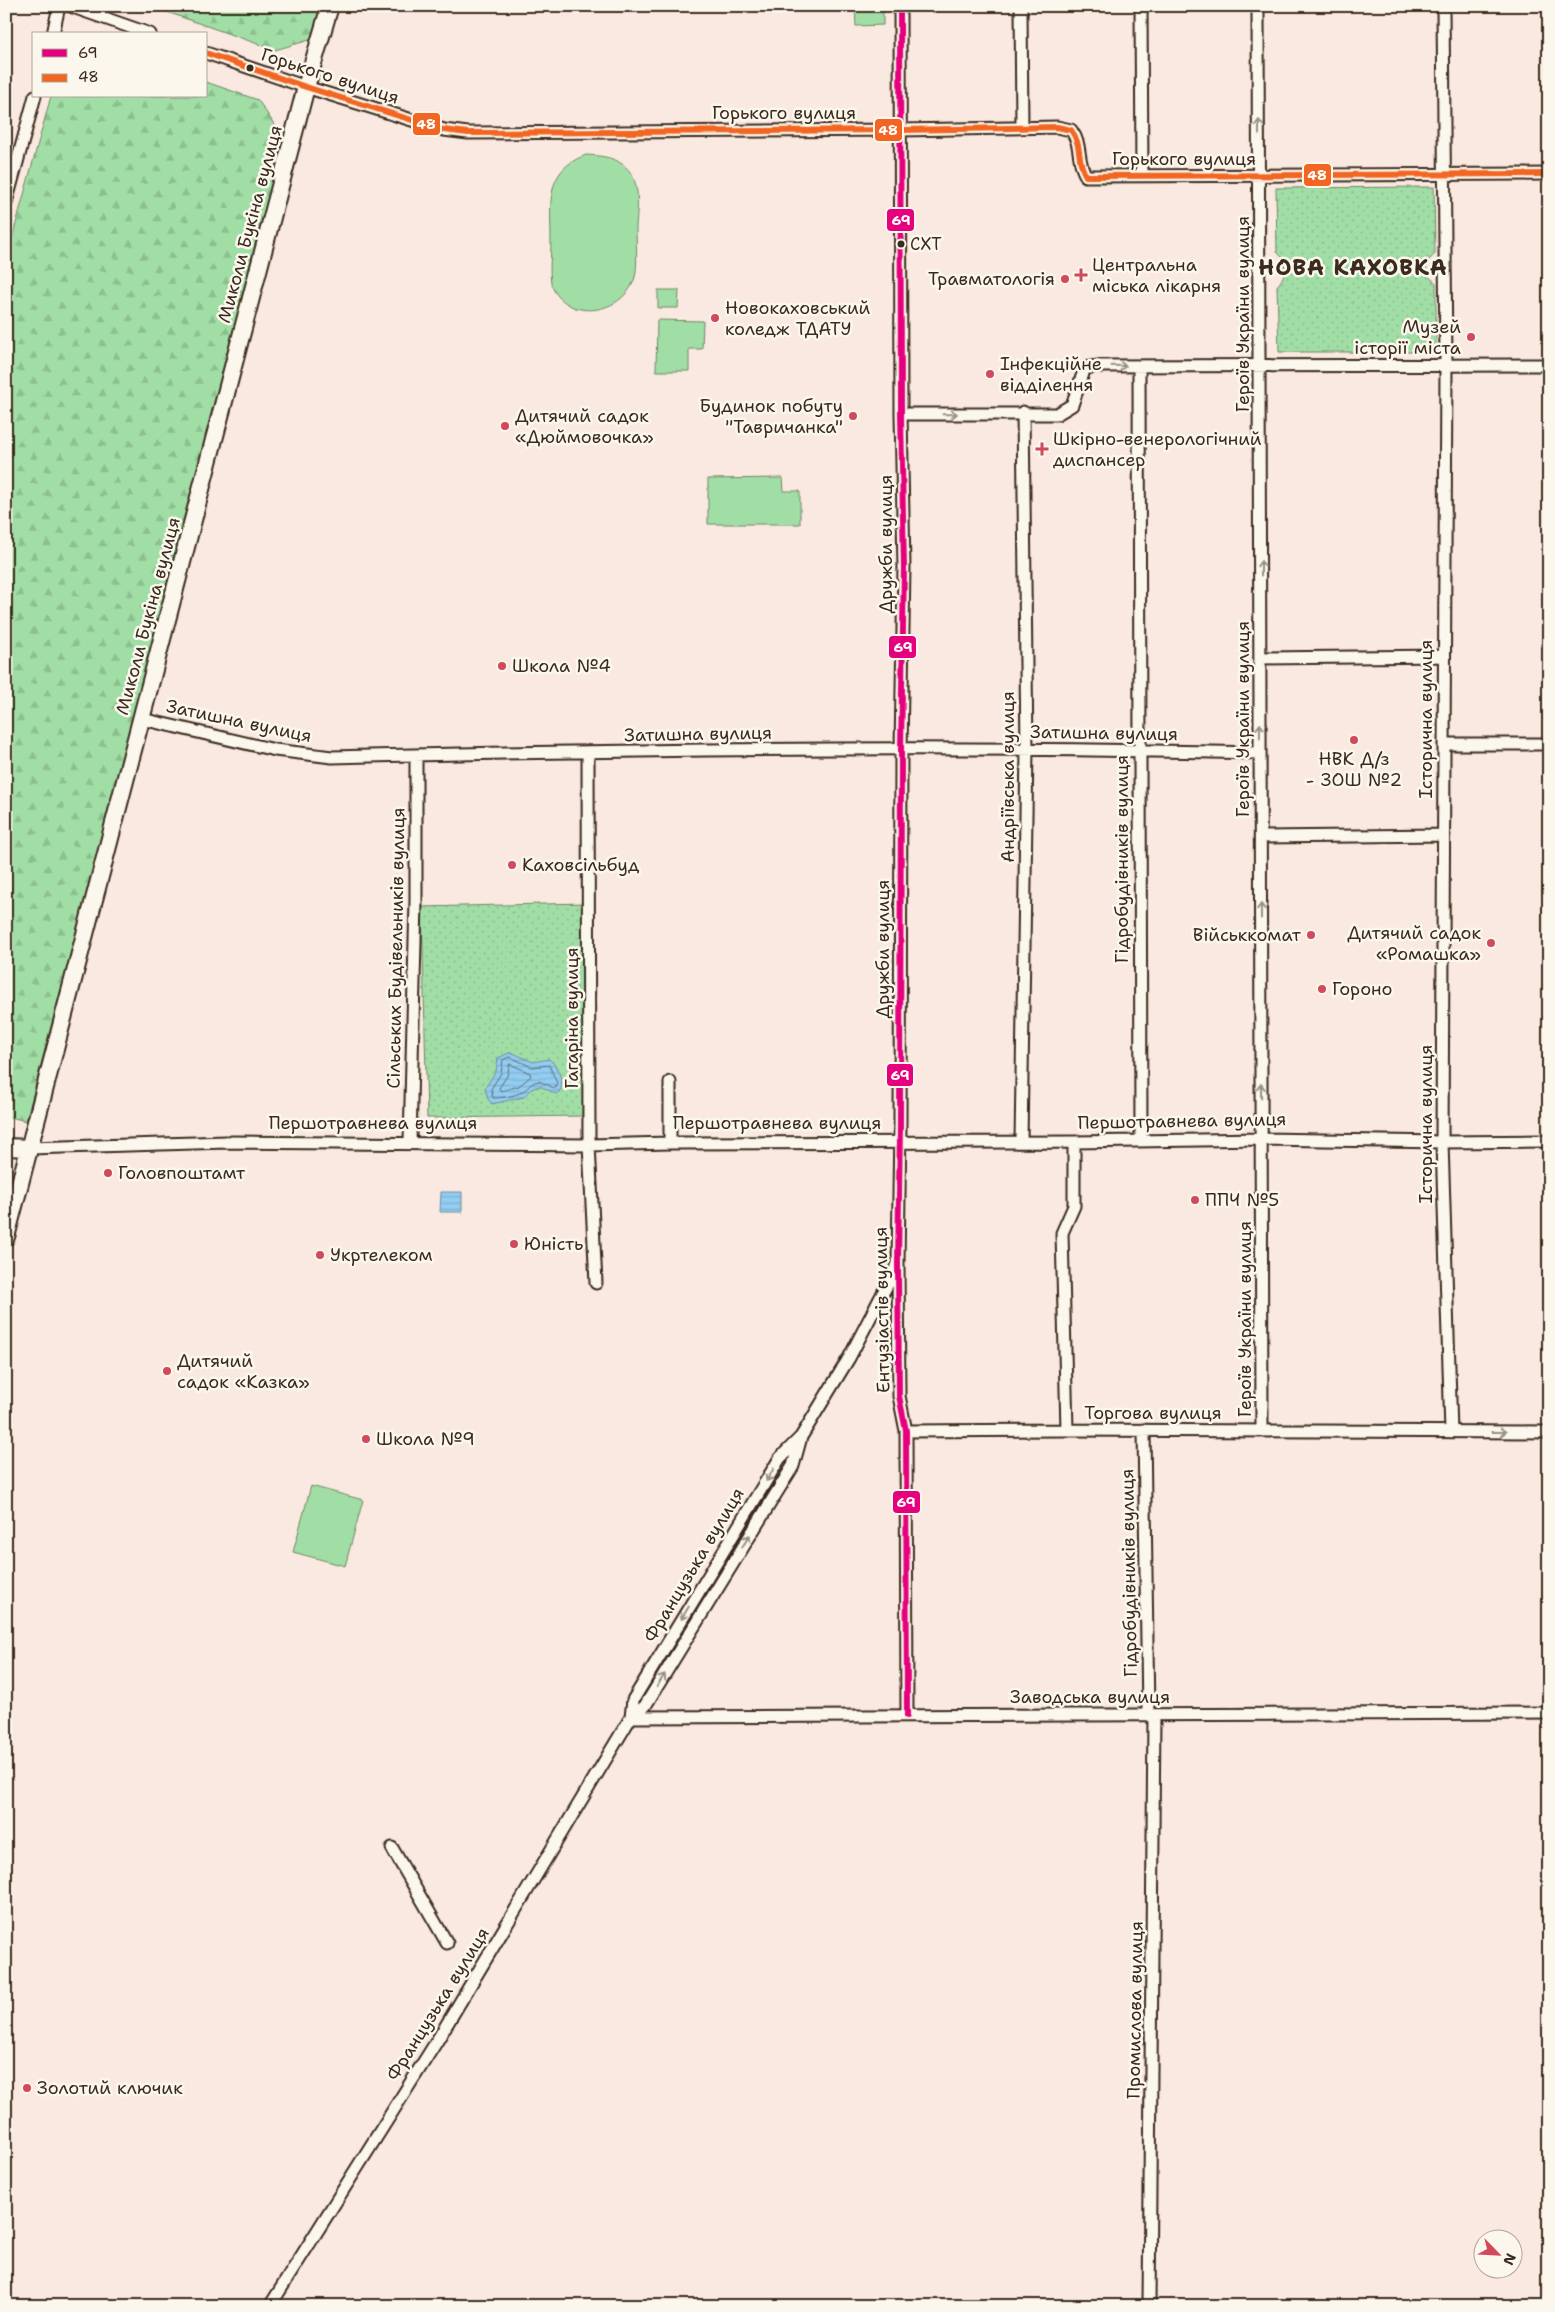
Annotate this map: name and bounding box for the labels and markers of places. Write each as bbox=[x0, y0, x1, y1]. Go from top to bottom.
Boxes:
unlabelled marker bbox=[245, 63, 255, 73]
place label: СХТ bbox=[910, 233, 942, 255]
marker: СХТ bbox=[896, 239, 906, 249]
place label: Центральна міська лікарня bbox=[1092, 253, 1221, 298]
place label: Травматологія bbox=[928, 267, 1055, 291]
marker: Центральна міська лікарня bbox=[1074, 268, 1088, 282]
marker: Травматологія bbox=[1059, 273, 1071, 285]
place label: Новокаховський коледж ТДАТУ bbox=[725, 296, 871, 341]
marker: Новокаховський коледж ТДАТУ bbox=[709, 312, 721, 324]
place label: Музей історії міста bbox=[1354, 315, 1461, 360]
marker: Музей історії міста bbox=[1465, 331, 1477, 343]
place label: Інфекційне відділення bbox=[1000, 352, 1102, 397]
marker: Інфекційне відділення bbox=[984, 368, 996, 380]
place label: Будинок побуту "Тавричанка" bbox=[699, 394, 843, 439]
place label: Дитячий садок «Дюймовочка» bbox=[515, 404, 654, 449]
marker: Будинок побуту "Тавричанка" bbox=[847, 410, 859, 422]
marker: Дитячий садок «Дюймовочка» bbox=[499, 420, 511, 432]
place label: Шкірно-венерологічний диспансер bbox=[1053, 427, 1262, 472]
marker: Шкірно-венерологічний диспансер bbox=[1035, 442, 1049, 456]
place label: Школа №4 bbox=[512, 654, 611, 678]
marker: Школа №4 bbox=[496, 660, 508, 672]
marker: НВК Д/з - ЗОШ №2 bbox=[1348, 734, 1360, 746]
place label: НВК Д/з - ЗОШ №2 bbox=[1306, 747, 1402, 792]
place label: Каховсільбуд bbox=[522, 853, 640, 877]
marker: Каховсільбуд bbox=[506, 859, 518, 871]
place label: Дитячий садок «Ромашка» bbox=[1347, 921, 1481, 966]
place label: Військкомат bbox=[1193, 923, 1302, 947]
marker: Військкомат bbox=[1305, 929, 1317, 941]
marker: Дитячий садок «Ромашка» bbox=[1485, 937, 1497, 949]
place label: Гороно bbox=[1332, 977, 1393, 1001]
marker: Гороно bbox=[1316, 983, 1328, 995]
place label: Головпоштамт bbox=[118, 1161, 246, 1185]
marker: Головпоштамт bbox=[102, 1167, 114, 1179]
place label: ППЧ №5 bbox=[1205, 1188, 1279, 1212]
marker: ППЧ №5 bbox=[1189, 1194, 1201, 1206]
place label: Юність bbox=[524, 1232, 583, 1256]
marker: Юність bbox=[508, 1238, 520, 1250]
place label: Укртелеком bbox=[330, 1243, 433, 1267]
marker: Укртелеком bbox=[314, 1249, 326, 1261]
place label: Дитячий садок «Казка» bbox=[177, 1349, 310, 1394]
marker: Дитячий садок «Казка» bbox=[161, 1365, 173, 1377]
place label: Школа №9 bbox=[376, 1427, 475, 1451]
marker: Школа №9 bbox=[360, 1433, 372, 1445]
place label: Золотий ключик bbox=[37, 2076, 183, 2100]
marker: Золотий ключик bbox=[21, 2082, 33, 2094]

